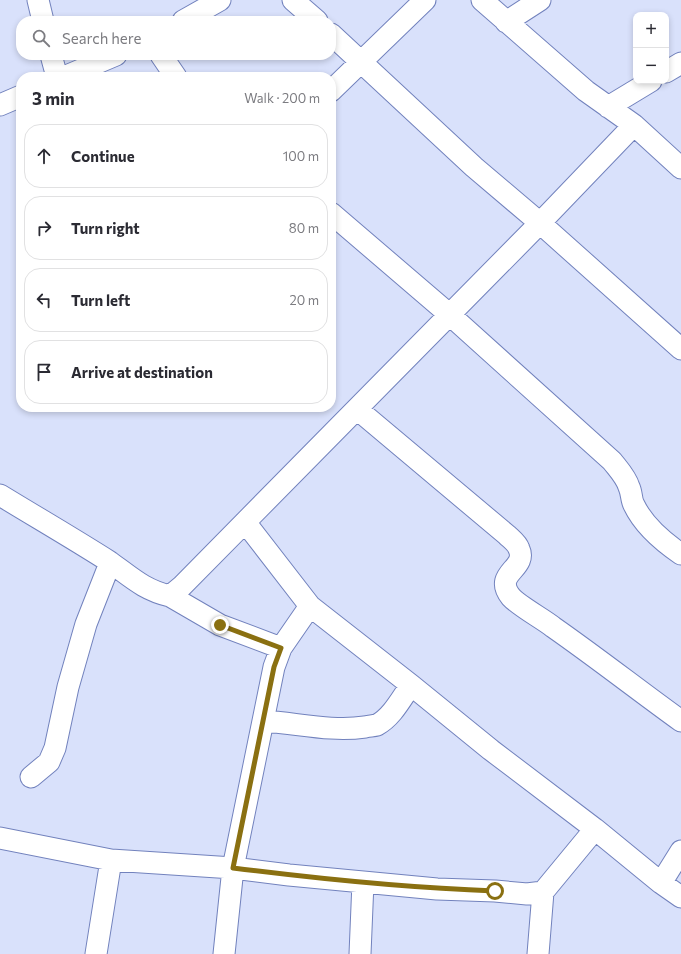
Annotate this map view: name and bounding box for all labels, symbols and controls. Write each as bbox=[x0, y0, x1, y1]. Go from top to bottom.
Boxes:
map controls bbox=[633, 12, 669, 84]
button: + bbox=[633, 12, 669, 48]
search box bbox=[16, 16, 336, 60]
icon: search bbox=[30, 27, 52, 49]
text: Search here bbox=[62, 29, 141, 47]
button: − bbox=[633, 48, 669, 84]
text: 3 min bbox=[32, 88, 75, 109]
text: Walk · 200 m bbox=[244, 90, 320, 106]
icon: ahead bbox=[33, 145, 55, 167]
text: Continue bbox=[71, 147, 135, 165]
text: 100 m bbox=[283, 148, 319, 164]
icon: right bbox=[33, 217, 55, 239]
text: Turn right bbox=[71, 219, 140, 237]
text: 80 m bbox=[289, 220, 319, 236]
icon: left bbox=[33, 289, 55, 311]
text: Turn left bbox=[71, 291, 130, 309]
text: 20 m bbox=[290, 292, 319, 308]
icon: arrive bbox=[33, 361, 55, 383]
text: Arrive at destination bbox=[71, 363, 213, 381]
route end bbox=[211, 616, 229, 634]
route start bbox=[486, 882, 504, 900]

